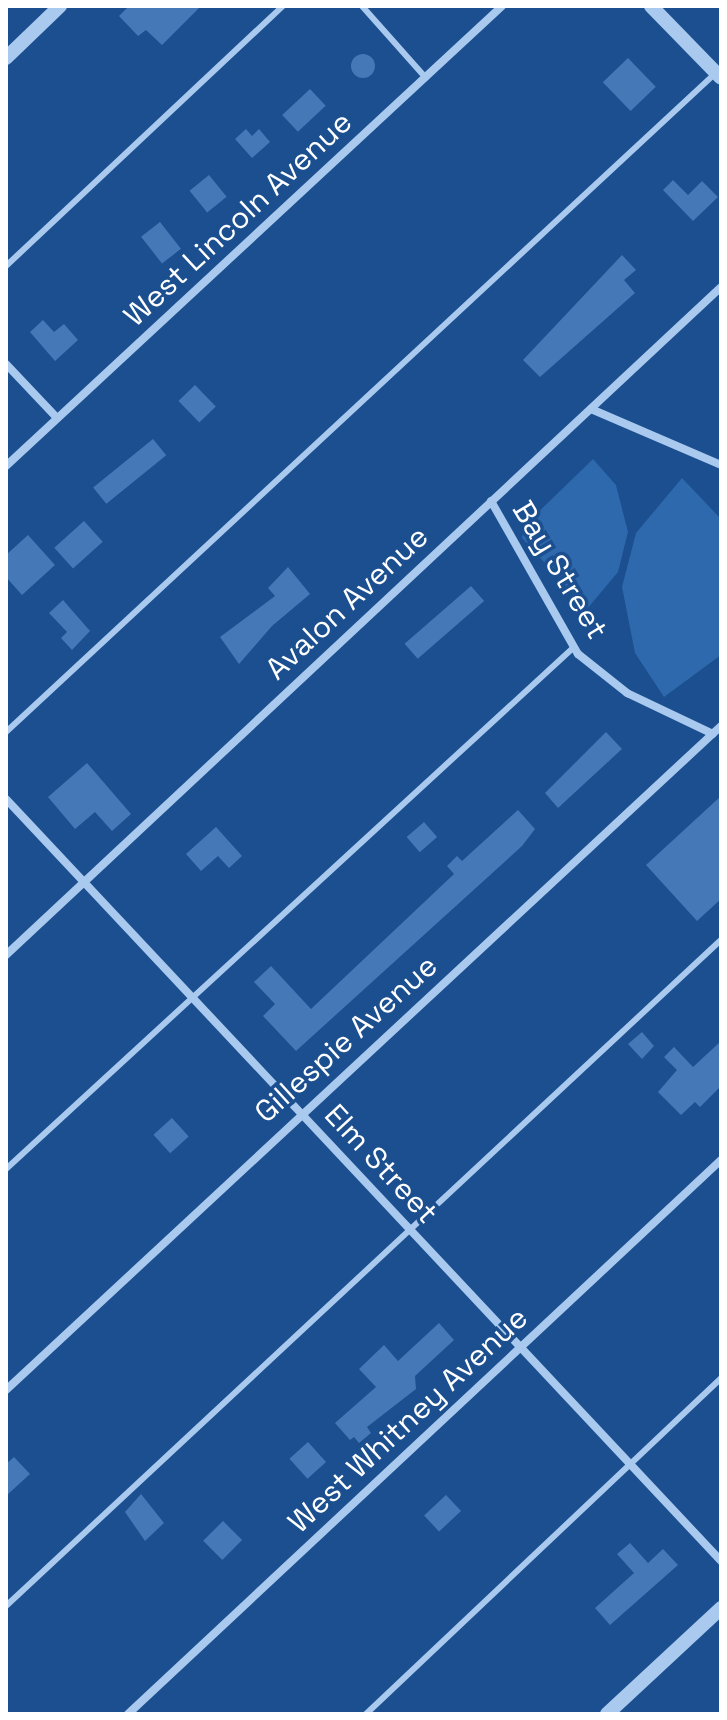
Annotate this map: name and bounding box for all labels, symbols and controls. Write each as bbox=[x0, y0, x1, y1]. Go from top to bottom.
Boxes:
street label: West Lincoln Avenue bbox=[117, 104, 359, 334]
street label: Bay Street bbox=[505, 495, 615, 645]
street label: Avalon Avenue bbox=[258, 518, 436, 688]
street label: Gillespie Avenue bbox=[247, 947, 445, 1131]
street label: Elm Street bbox=[317, 1097, 445, 1231]
street label: West Whitney Avenue bbox=[281, 1300, 535, 1540]

